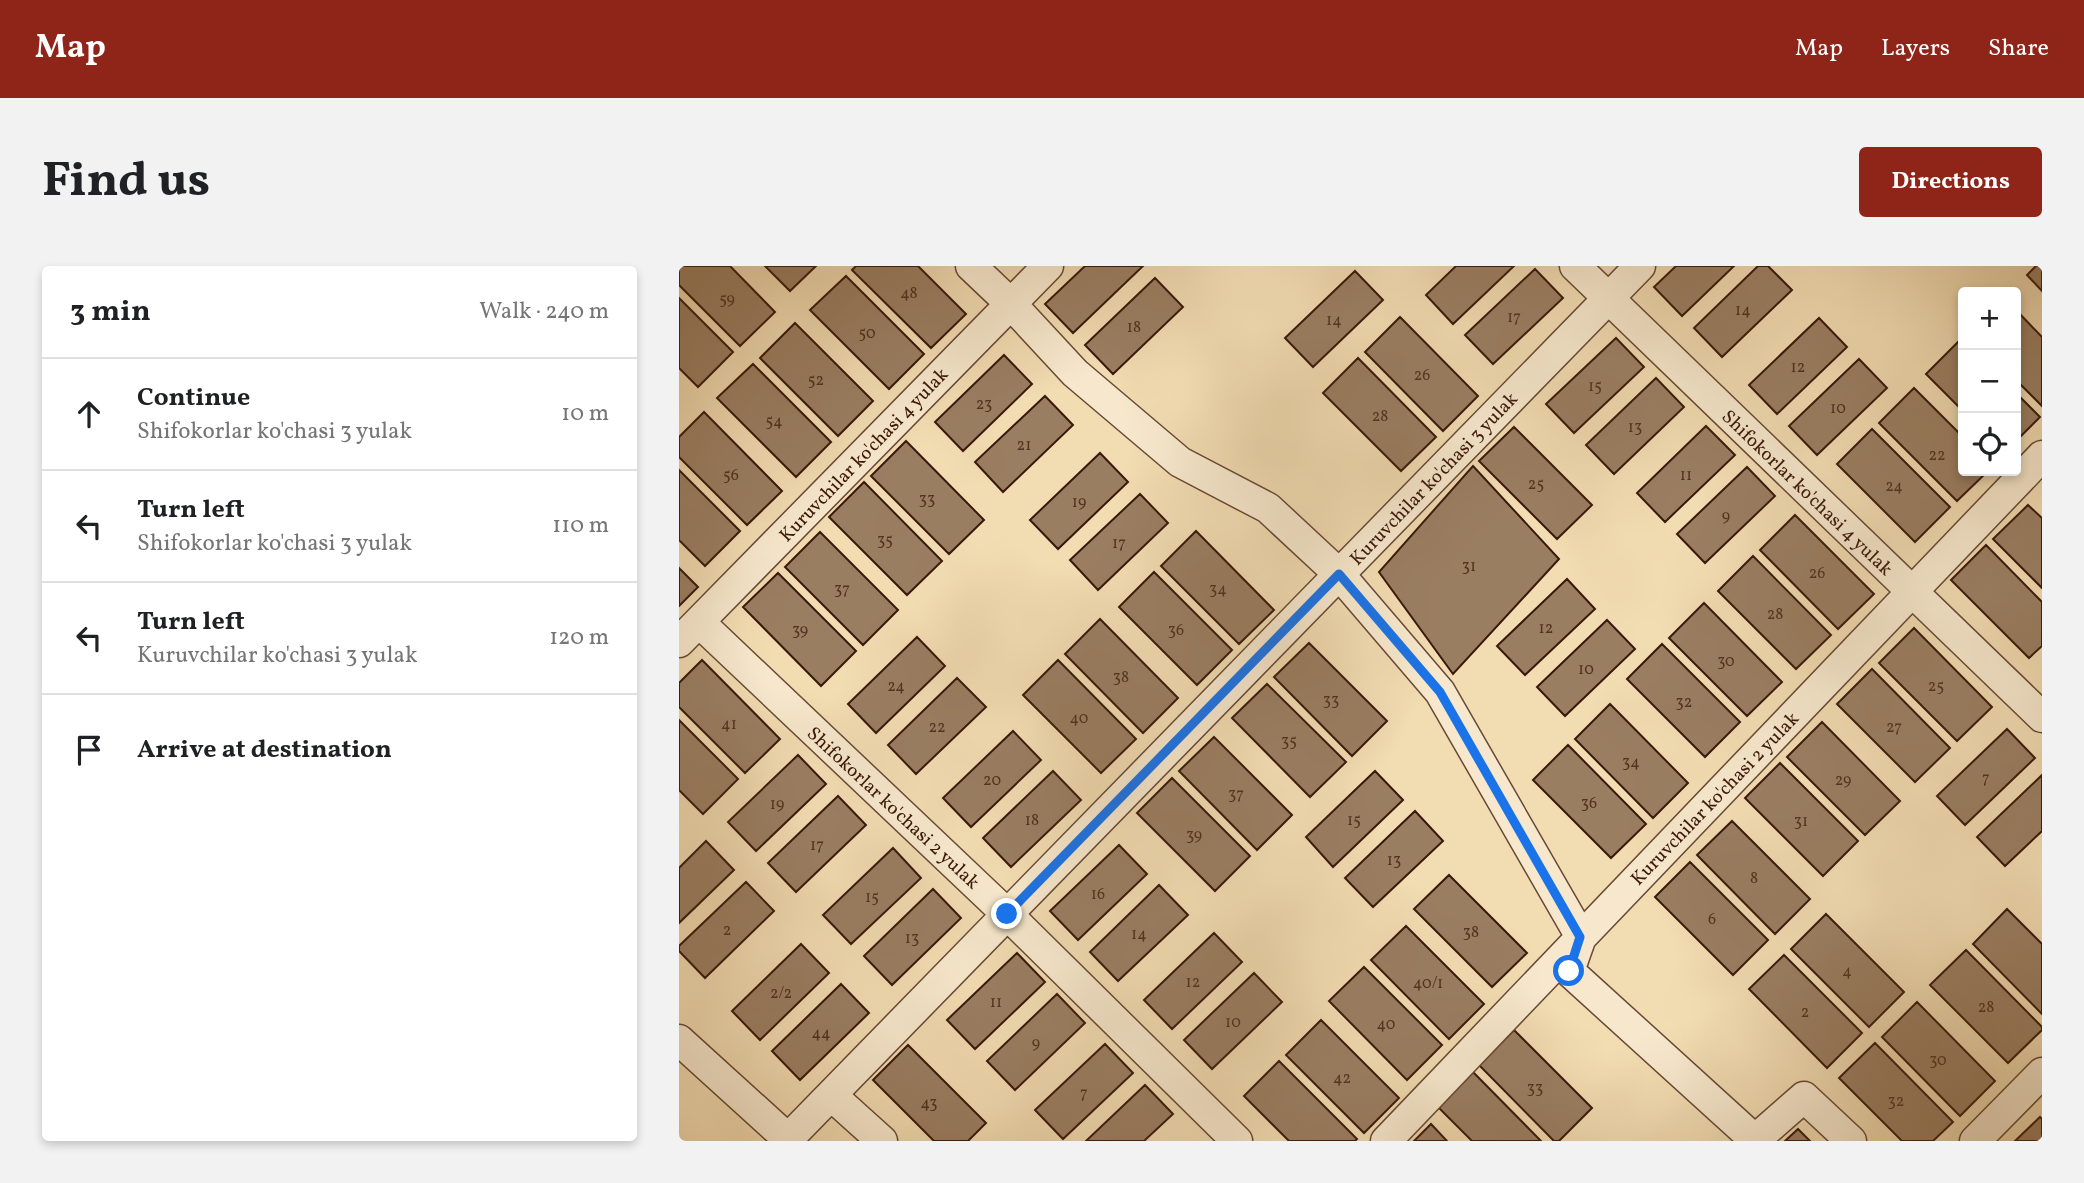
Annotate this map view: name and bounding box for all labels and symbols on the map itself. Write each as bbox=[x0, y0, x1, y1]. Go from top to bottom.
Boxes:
house number: 48 bbox=[900, 283, 918, 305]
house number: 59 bbox=[719, 289, 735, 311]
house number: 14 bbox=[1735, 300, 1751, 322]
house number: 17 bbox=[1507, 307, 1521, 329]
house number: 14 bbox=[1326, 310, 1342, 332]
house number: 18 bbox=[1127, 317, 1141, 339]
house number: 50 bbox=[859, 323, 876, 345]
house number: 12 bbox=[1791, 357, 1805, 379]
street label: Kuruvchilar ko'chasi 4 yulak bbox=[774, 362, 955, 548]
house number: 26 bbox=[1414, 365, 1430, 387]
house number: 52 bbox=[808, 370, 824, 392]
house number: 15 bbox=[1588, 376, 1602, 398]
street label: Kuruvchilar ko'chasi 3 yulak bbox=[1345, 387, 1524, 572]
house number: 23 bbox=[976, 394, 992, 416]
house number: 10 bbox=[1830, 398, 1846, 420]
street label: Shifokorlar ko'chasi 4 yulak bbox=[1715, 405, 1898, 582]
house number: 28 bbox=[1372, 406, 1388, 428]
house number: 54 bbox=[765, 411, 783, 433]
house number: 13 bbox=[1628, 417, 1642, 439]
house number: 21 bbox=[1017, 435, 1031, 457]
house number: 22 bbox=[1928, 445, 1946, 467]
house number: 56 bbox=[723, 465, 739, 487]
house number: 11 bbox=[1680, 465, 1692, 487]
house number: 25 bbox=[1528, 474, 1544, 496]
house number: 24 bbox=[1885, 476, 1903, 498]
house number: 33 bbox=[919, 489, 935, 511]
house number: 19 bbox=[1072, 492, 1086, 514]
house number: 9 bbox=[1722, 506, 1730, 528]
house number: 35 bbox=[877, 530, 893, 552]
house number: 17 bbox=[1112, 533, 1126, 555]
house number: 31 bbox=[1462, 556, 1476, 578]
house number: 26 bbox=[1809, 563, 1825, 585]
house number: 37 bbox=[834, 579, 850, 601]
house number: 34 bbox=[1209, 579, 1227, 601]
house number: 28 bbox=[1767, 604, 1783, 626]
house number: 12 bbox=[1539, 618, 1553, 640]
house number: 39 bbox=[792, 620, 808, 642]
house number: 36 bbox=[1168, 620, 1184, 642]
house number: 30 bbox=[1717, 651, 1735, 673]
house number: 10 bbox=[1578, 659, 1594, 681]
house number: 38 bbox=[1113, 667, 1129, 689]
house number: 24 bbox=[887, 676, 905, 698]
house number: 25 bbox=[1928, 676, 1944, 698]
house number: 33 bbox=[1323, 690, 1339, 712]
house number: 32 bbox=[1676, 692, 1692, 714]
street label: Kuruvchilar ko'chasi 2 yulak bbox=[1625, 707, 1805, 892]
house number: 40 bbox=[1070, 708, 1088, 730]
house number: 41 bbox=[721, 714, 737, 736]
house number: 22 bbox=[928, 717, 946, 739]
house number: 27 bbox=[1886, 717, 1902, 739]
street label: Shifokorlar ko'chasi 2 yulak bbox=[801, 721, 985, 896]
house number: 35 bbox=[1281, 731, 1297, 753]
house number: 34 bbox=[1622, 752, 1640, 774]
house number: 7 bbox=[1982, 768, 1990, 790]
house number: 20 bbox=[983, 770, 1001, 792]
house number: 29 bbox=[1835, 770, 1851, 792]
house number: 37 bbox=[1228, 784, 1244, 806]
house number: 36 bbox=[1581, 793, 1597, 815]
house number: 19 bbox=[770, 794, 784, 816]
house number: 18 bbox=[1025, 810, 1039, 832]
house number: 15 bbox=[1347, 810, 1361, 832]
house number: 31 bbox=[1794, 811, 1808, 833]
house number: 39 bbox=[1186, 825, 1202, 847]
house number: 17 bbox=[810, 835, 824, 857]
house number: 13 bbox=[1387, 850, 1401, 872]
house number: 8 bbox=[1750, 868, 1758, 890]
house number: 16 bbox=[1091, 884, 1105, 906]
house number: 15 bbox=[865, 887, 879, 909]
route end bbox=[991, 898, 1022, 929]
house number: 6 bbox=[1708, 909, 1716, 931]
house number: 2 bbox=[723, 920, 731, 942]
house number: 38 bbox=[1463, 922, 1479, 944]
house number: 14 bbox=[1131, 924, 1147, 946]
house number: 13 bbox=[905, 928, 919, 950]
route start bbox=[1553, 955, 1584, 986]
house number: 4 bbox=[1842, 961, 1852, 983]
house number: 12 bbox=[1186, 972, 1200, 994]
house number: 40/1 bbox=[1413, 973, 1443, 995]
house number: 2/2 bbox=[770, 983, 792, 1005]
house number: 11 bbox=[990, 992, 1002, 1014]
house number: 28 bbox=[1978, 997, 1994, 1019]
house number: 2 bbox=[1801, 1002, 1809, 1024]
house number: 10 bbox=[1225, 1012, 1241, 1034]
house number: 40 bbox=[1377, 1014, 1395, 1036]
house number: 44 bbox=[811, 1023, 831, 1045]
house number: 9 bbox=[1032, 1033, 1040, 1055]
house number: 30 bbox=[1929, 1050, 1947, 1072]
house number: 42 bbox=[1333, 1068, 1351, 1090]
house number: 33 bbox=[1527, 1078, 1543, 1100]
house number: 7 bbox=[1080, 1083, 1088, 1105]
house number: 32 bbox=[1888, 1091, 1904, 1113]
house number: 43 bbox=[920, 1093, 938, 1115]

